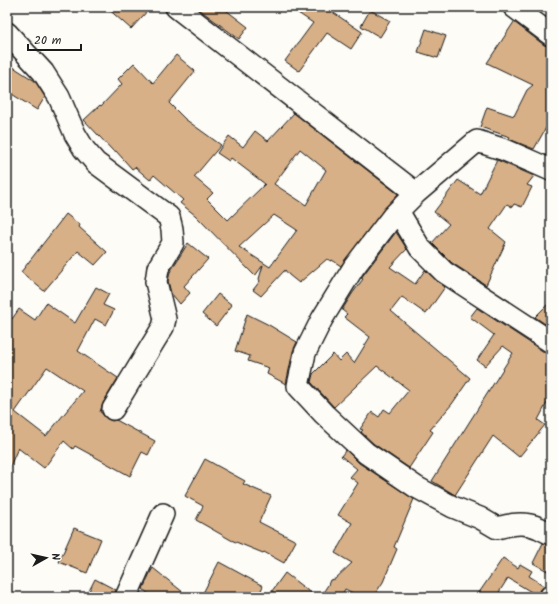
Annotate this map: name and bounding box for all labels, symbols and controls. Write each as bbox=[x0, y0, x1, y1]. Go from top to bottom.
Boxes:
scale bar bbox=[28, 26, 81, 52]
text: 20 m bbox=[34, 31, 62, 50]
north arrow bbox=[26, 538, 66, 578]
text: N bbox=[46, 552, 64, 561]

